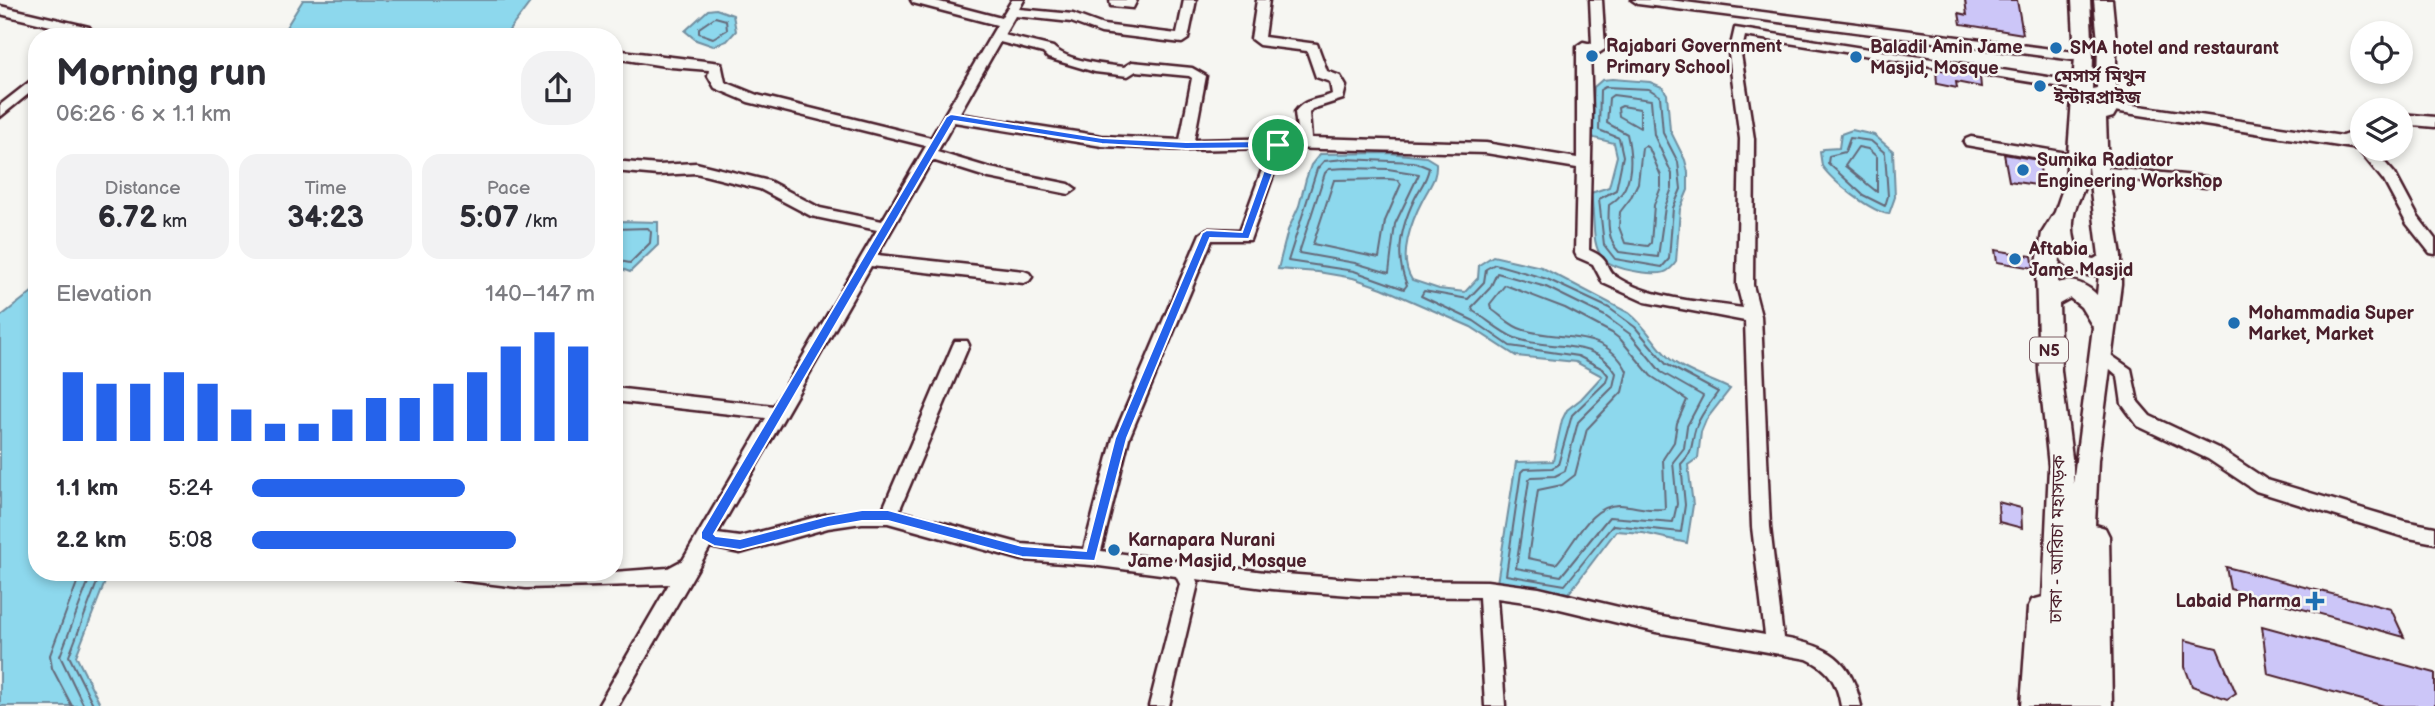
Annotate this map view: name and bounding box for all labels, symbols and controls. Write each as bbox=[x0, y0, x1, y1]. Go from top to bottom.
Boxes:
map controls bbox=[2350, 21, 2413, 161]
button: locate bbox=[2350, 21, 2413, 84]
place label: Rajabari Government Primary School bbox=[1606, 36, 1782, 78]
place label: Baladil Amin Jame Masjid, Mosque bbox=[1870, 37, 2023, 79]
place label: SMA hotel and restaurant bbox=[2070, 38, 2279, 59]
marker: SMA hotel and restaurant bbox=[2048, 40, 2064, 56]
marker: Rajabari Government Primary School bbox=[1584, 48, 1600, 64]
marker: Baladil Amin Jame Masjid, Mosque bbox=[1848, 49, 1864, 65]
text: Morning run bbox=[56, 51, 267, 96]
button: share bbox=[521, 51, 595, 125]
place label: মেসার্স মিথুন ইন্টারপ্রাইজ bbox=[2053, 66, 2146, 108]
marker: মেসার্স মিথুন ইন্টারপ্রাইজ bbox=[2032, 78, 2048, 94]
button: layers bbox=[2350, 98, 2413, 161]
text: 06:26 · 6 × 1.1 km bbox=[56, 100, 231, 128]
pin bbox=[1248, 115, 1308, 175]
icon: arrive bbox=[1259, 126, 1297, 164]
place label: Sumika Radiator Engineering Workshop bbox=[2037, 150, 2223, 192]
marker: Sumika Radiator Engineering Workshop bbox=[2015, 162, 2031, 178]
text: Distance bbox=[105, 177, 180, 200]
text: Time bbox=[304, 177, 347, 200]
text: Pace bbox=[487, 177, 530, 200]
text: 6.72 bbox=[98, 200, 157, 236]
text: 34:23 bbox=[287, 200, 364, 236]
text: 5:07 bbox=[459, 200, 519, 236]
text: km bbox=[157, 210, 187, 233]
text: /km bbox=[519, 210, 558, 233]
place label: Aftabia Jame Masjid bbox=[2028, 239, 2133, 281]
marker: Aftabia Jame Masjid bbox=[2007, 251, 2023, 267]
text: Elevation bbox=[56, 280, 152, 308]
text: 140–147 m bbox=[485, 280, 595, 308]
place label: Mohammadia Super Market, Market bbox=[2248, 303, 2415, 345]
marker: Mohammadia Super Market, Market bbox=[2226, 315, 2242, 331]
road number: N5 bbox=[2030, 338, 2068, 362]
street label: ঢাকা - আরিচা মহাসড়ক bbox=[2046, 454, 2069, 624]
text: 1.1 km bbox=[56, 474, 118, 502]
text: 5:24 bbox=[168, 474, 213, 502]
text: 2.2 km bbox=[56, 526, 127, 554]
text: 5:08 bbox=[168, 526, 213, 554]
place label: Karnapara Nurani Jame Masjid, Mosque bbox=[1128, 530, 1307, 572]
marker: Karnapara Nurani Jame Masjid, Mosque bbox=[1106, 542, 1122, 558]
place label: Labaid Pharma bbox=[2176, 591, 2301, 612]
marker: Labaid Pharma bbox=[2307, 593, 2323, 609]

